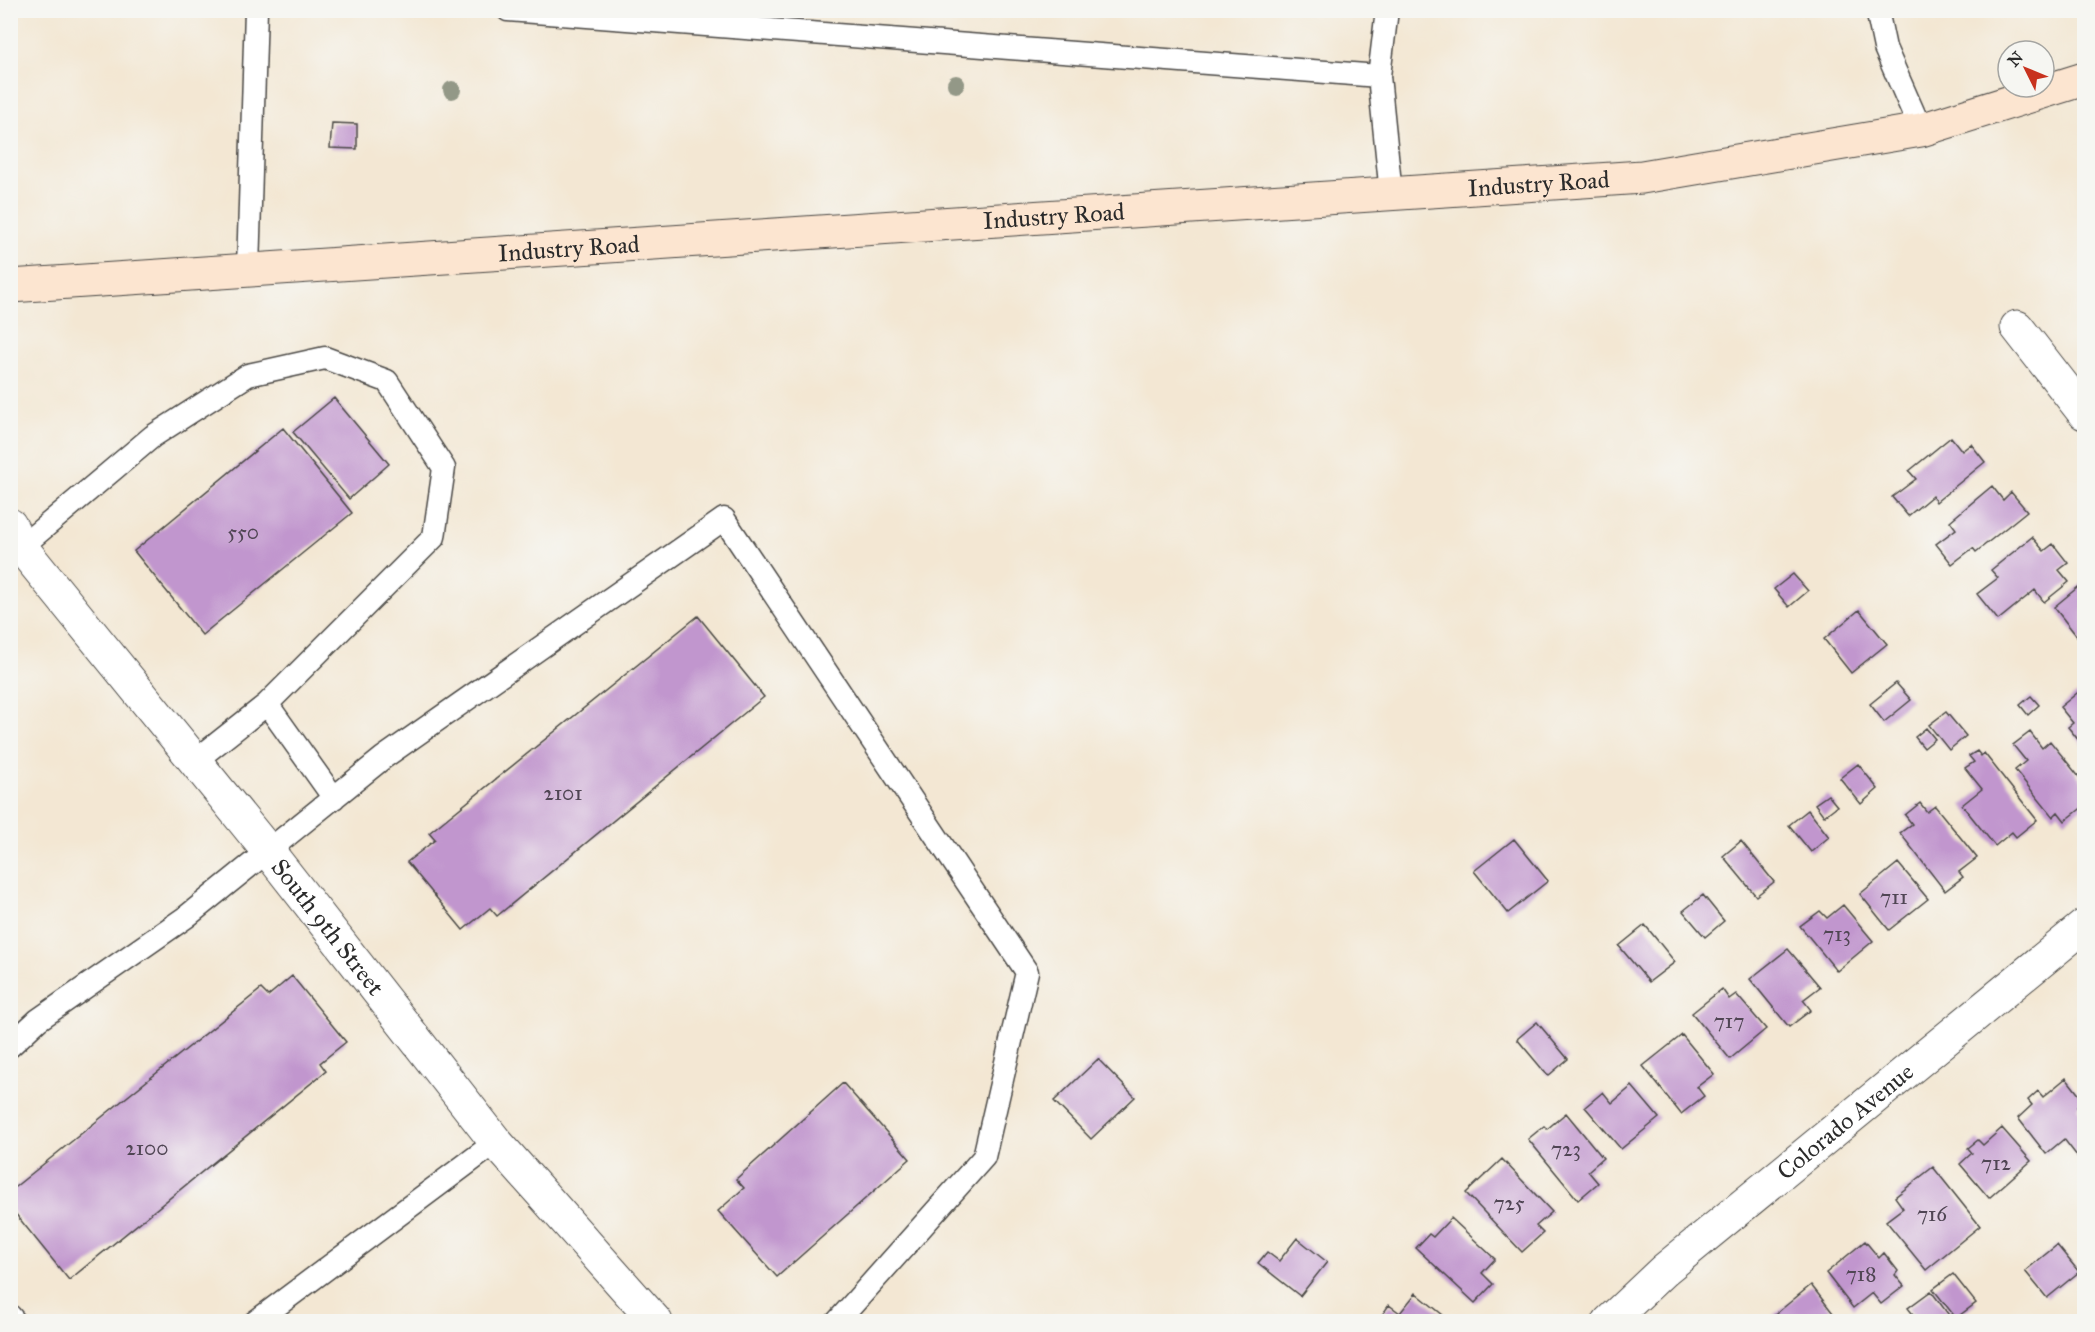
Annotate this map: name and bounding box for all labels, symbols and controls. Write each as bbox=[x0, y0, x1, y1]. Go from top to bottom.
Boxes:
north arrow bbox=[1996, 39, 2056, 99]
text: N bbox=[2004, 47, 2027, 71]
street label: Industry Road bbox=[1467, 164, 1610, 204]
street label: Industry Road bbox=[982, 197, 1126, 236]
street label: Industry Road bbox=[497, 229, 641, 268]
house number: 550 bbox=[227, 519, 259, 545]
house number: 2101 bbox=[544, 780, 582, 806]
street label: South 9th Street bbox=[265, 853, 391, 1002]
house number: 711 bbox=[1880, 884, 1908, 910]
house number: 713 bbox=[1823, 921, 1851, 947]
house number: 717 bbox=[1714, 1008, 1744, 1034]
street label: Colorado Avenue bbox=[1771, 1057, 1920, 1186]
house number: 2100 bbox=[125, 1135, 169, 1161]
house number: 723 bbox=[1551, 1136, 1581, 1162]
house number: 712 bbox=[1981, 1150, 2012, 1176]
house number: 725 bbox=[1493, 1190, 1525, 1216]
house number: 716 bbox=[1917, 1201, 1948, 1227]
house number: 718 bbox=[1846, 1261, 1876, 1287]

